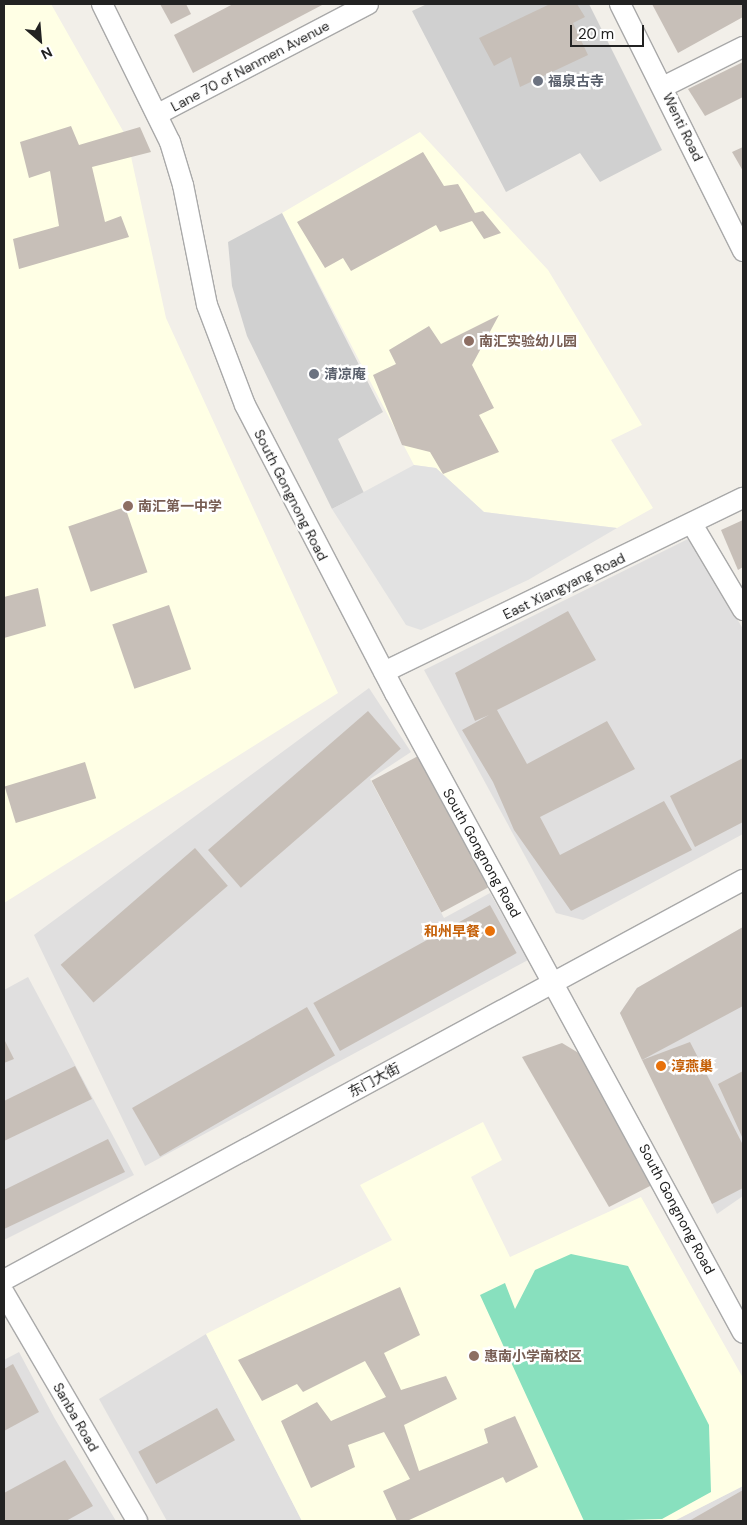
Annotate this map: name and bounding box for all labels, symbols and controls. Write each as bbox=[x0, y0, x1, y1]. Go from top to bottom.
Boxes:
north arrow bbox=[15, 15, 65, 65]
scale bar bbox=[572, 15, 646, 47]
street label: Lane 70 of Nanmen Avenue bbox=[168, 17, 332, 115]
text: 20 m bbox=[578, 24, 614, 44]
text: N bbox=[38, 43, 55, 64]
place label: 福泉古寺 bbox=[548, 73, 604, 89]
marker: 福泉古寺 bbox=[532, 75, 544, 87]
street label: Wenti Road bbox=[659, 90, 707, 164]
place label: 南汇实验幼儿园 bbox=[479, 333, 577, 349]
marker: 南汇实验幼儿园 bbox=[463, 335, 475, 347]
place label: 清凉庵 bbox=[324, 366, 366, 382]
marker: 清凉庵 bbox=[308, 368, 320, 380]
street label: South Gongnong Road bbox=[251, 427, 331, 563]
place label: 南汇第一中学 bbox=[138, 498, 222, 514]
marker: 南汇第一中学 bbox=[122, 500, 134, 512]
street label: East Xiangyang Road bbox=[500, 549, 628, 623]
street label: South Gongnong Road bbox=[440, 786, 524, 920]
place label: 和州早餐 bbox=[424, 923, 480, 939]
marker: 和州早餐 bbox=[484, 925, 496, 937]
place label: 淳燕巢 bbox=[671, 1058, 713, 1074]
street label: 东门大街 bbox=[345, 1059, 403, 1101]
marker: 淳燕巢 bbox=[655, 1060, 667, 1072]
street label: South Gongnong Road bbox=[636, 1141, 718, 1277]
place label: 惠南小学南校区 bbox=[484, 1348, 582, 1364]
marker: 惠南小学南校区 bbox=[468, 1350, 480, 1362]
street label: Sanba Road bbox=[50, 1380, 102, 1454]

